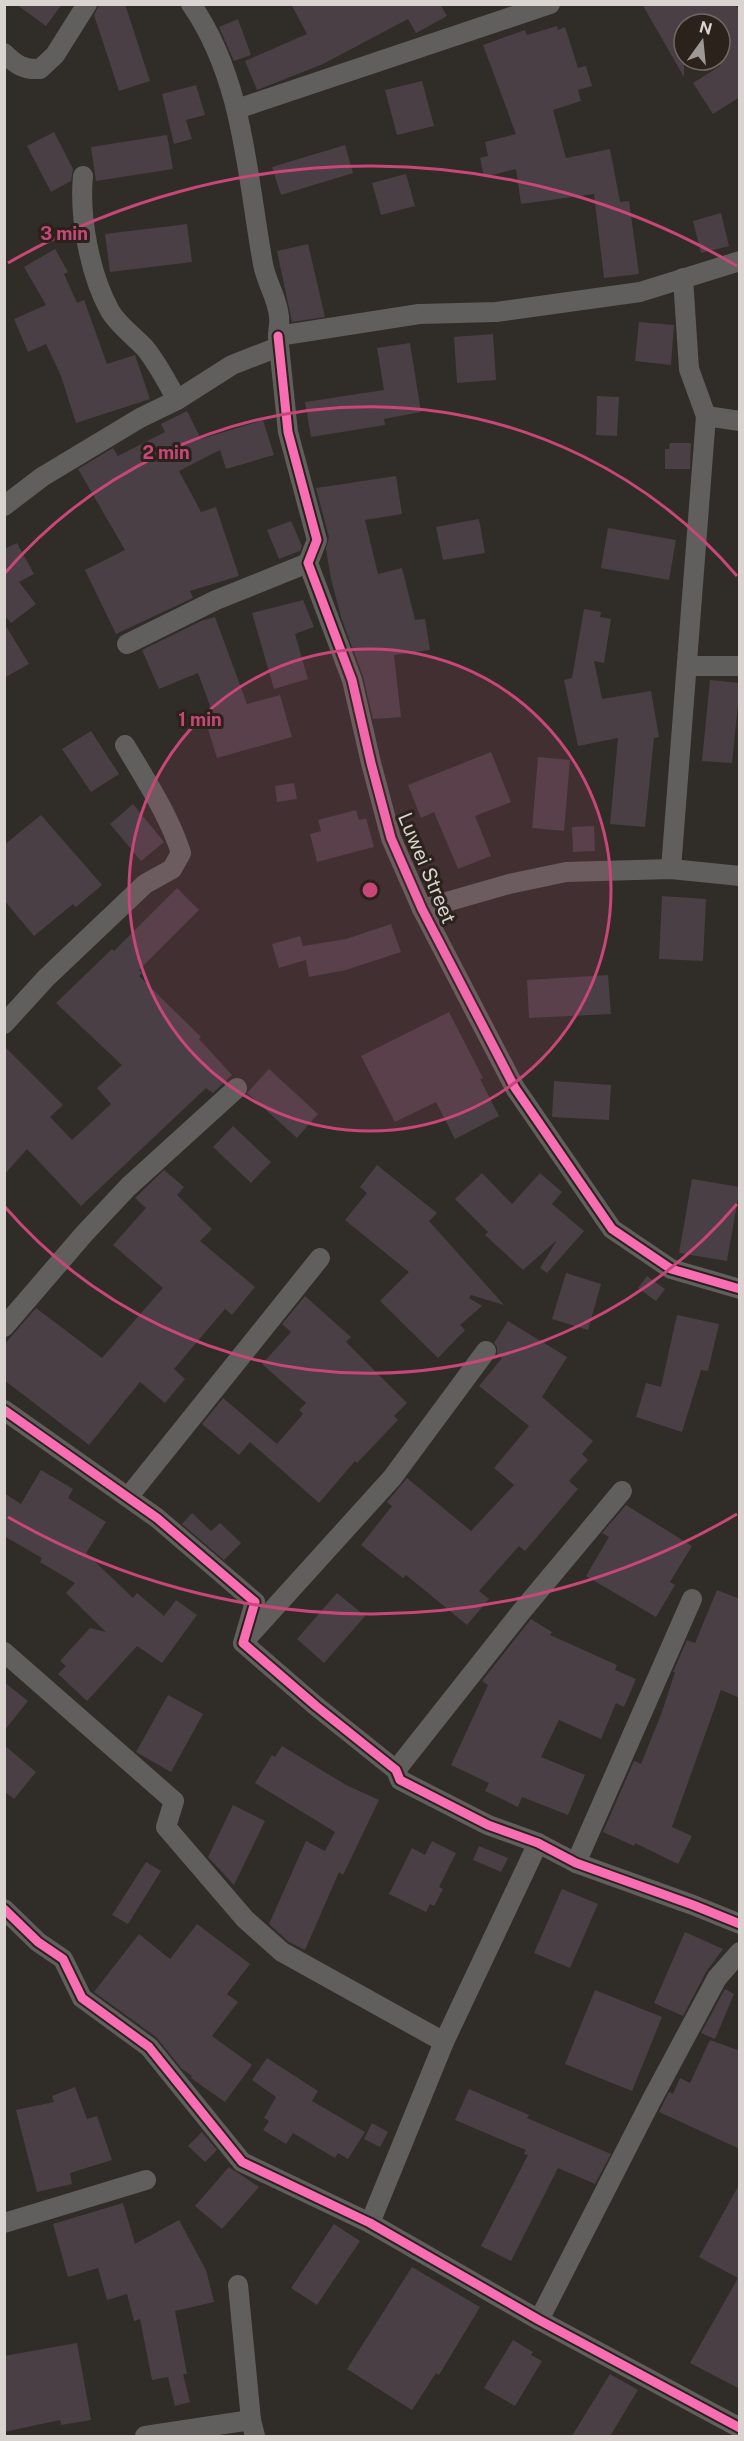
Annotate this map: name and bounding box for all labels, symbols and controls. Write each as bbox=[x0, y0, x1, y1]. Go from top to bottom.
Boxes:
north arrow bbox=[672, 12, 732, 72]
text: N bbox=[697, 17, 714, 39]
text: 3 min bbox=[40, 223, 88, 244]
text: 2 min bbox=[142, 442, 190, 463]
text: 1 min bbox=[178, 709, 222, 730]
street label: Luwei Street bbox=[393, 809, 461, 927]
centre of rings bbox=[360, 880, 380, 900]

